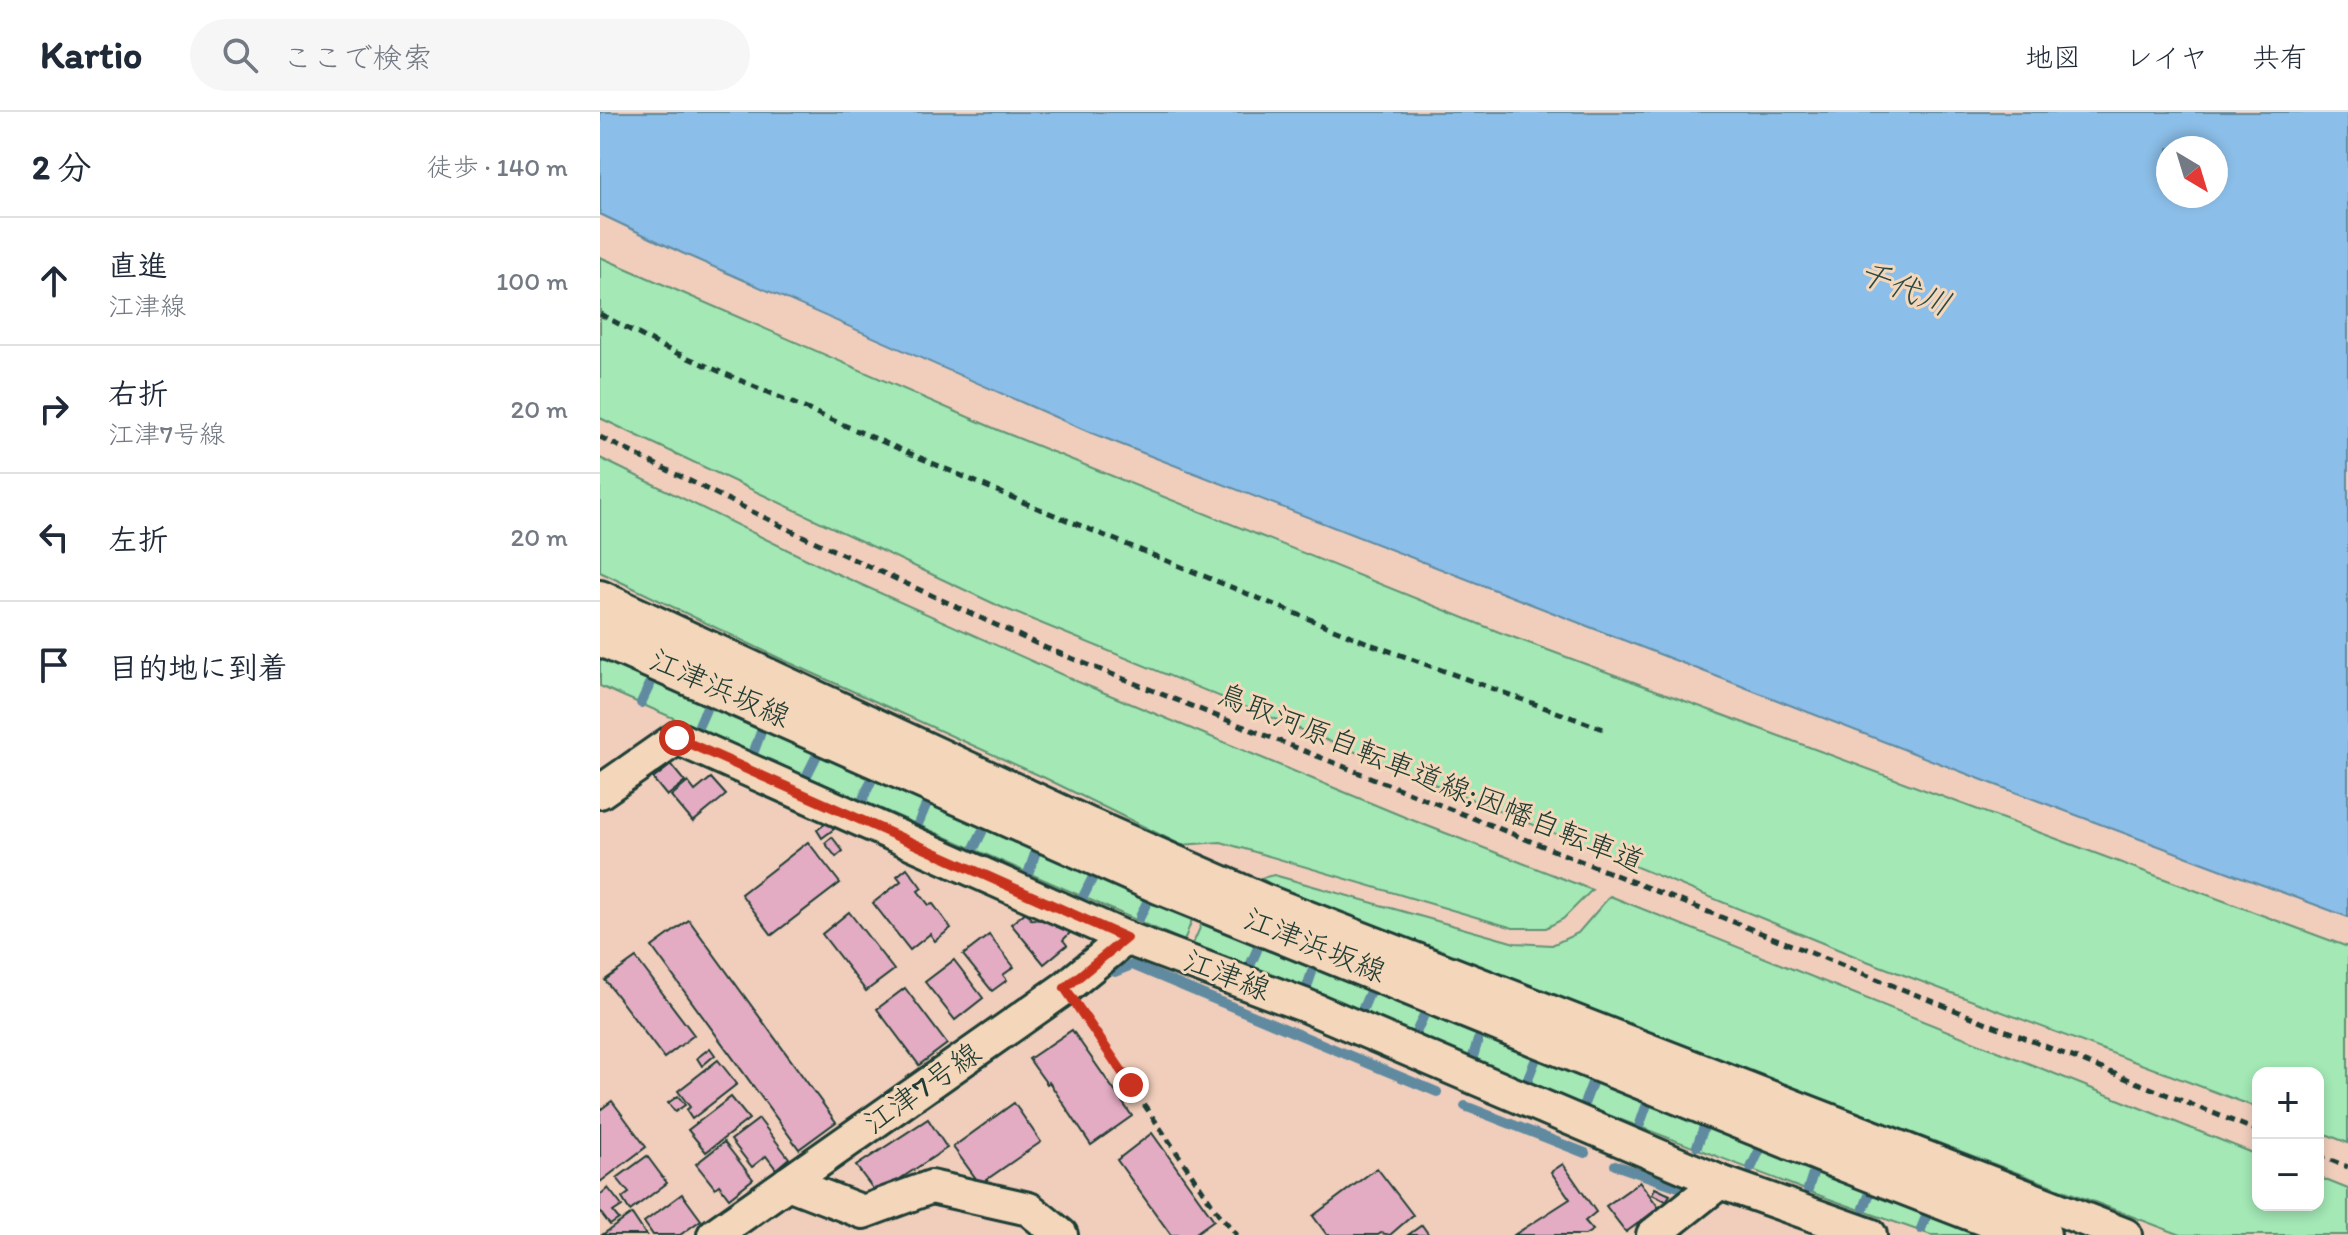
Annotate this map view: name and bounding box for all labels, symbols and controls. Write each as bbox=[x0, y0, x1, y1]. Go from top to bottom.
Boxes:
search box bbox=[190, 19, 750, 91]
text: Kartio bbox=[40, 32, 142, 78]
icon: search bbox=[218, 33, 262, 77]
text: ここで検索 bbox=[282, 39, 432, 76]
text: 地図 bbox=[2025, 40, 2081, 74]
text: レイヤ bbox=[2125, 40, 2208, 74]
text: 共有 bbox=[2252, 40, 2308, 74]
north arrow bbox=[2156, 136, 2228, 208]
text: 2 分 bbox=[32, 147, 92, 188]
text: 徒歩 · 140 m bbox=[427, 151, 568, 183]
text: 直進 bbox=[108, 247, 168, 284]
water label: 千代川 bbox=[1853, 252, 1957, 324]
icon: ahead bbox=[32, 259, 76, 303]
text: 100 m bbox=[496, 265, 568, 297]
text: 江津線 bbox=[108, 290, 186, 322]
text: 右折 bbox=[108, 375, 168, 412]
icon: right bbox=[32, 387, 76, 431]
text: 20 m bbox=[511, 393, 568, 425]
text: 江津7号線 bbox=[108, 418, 225, 450]
icon: left bbox=[32, 515, 76, 559]
text: 左折 bbox=[108, 521, 168, 558]
text: 20 m bbox=[511, 521, 568, 553]
street label: 江津浜坂線 bbox=[644, 640, 796, 735]
icon: arrive bbox=[32, 643, 76, 687]
text: 目的地に到着 bbox=[108, 649, 288, 686]
street label: 鳥取河原自転車道線;因幡自転車道 bbox=[1212, 675, 1650, 880]
route start bbox=[659, 720, 695, 756]
street label: 江津浜坂線 bbox=[1239, 899, 1392, 990]
street label: 江津線 bbox=[1179, 941, 1276, 1008]
street label: 江津7号線 bbox=[856, 1034, 988, 1141]
route end bbox=[1113, 1067, 1149, 1103]
map controls bbox=[2252, 1067, 2324, 1211]
button: + bbox=[2252, 1067, 2324, 1139]
button: − bbox=[2252, 1139, 2324, 1211]

